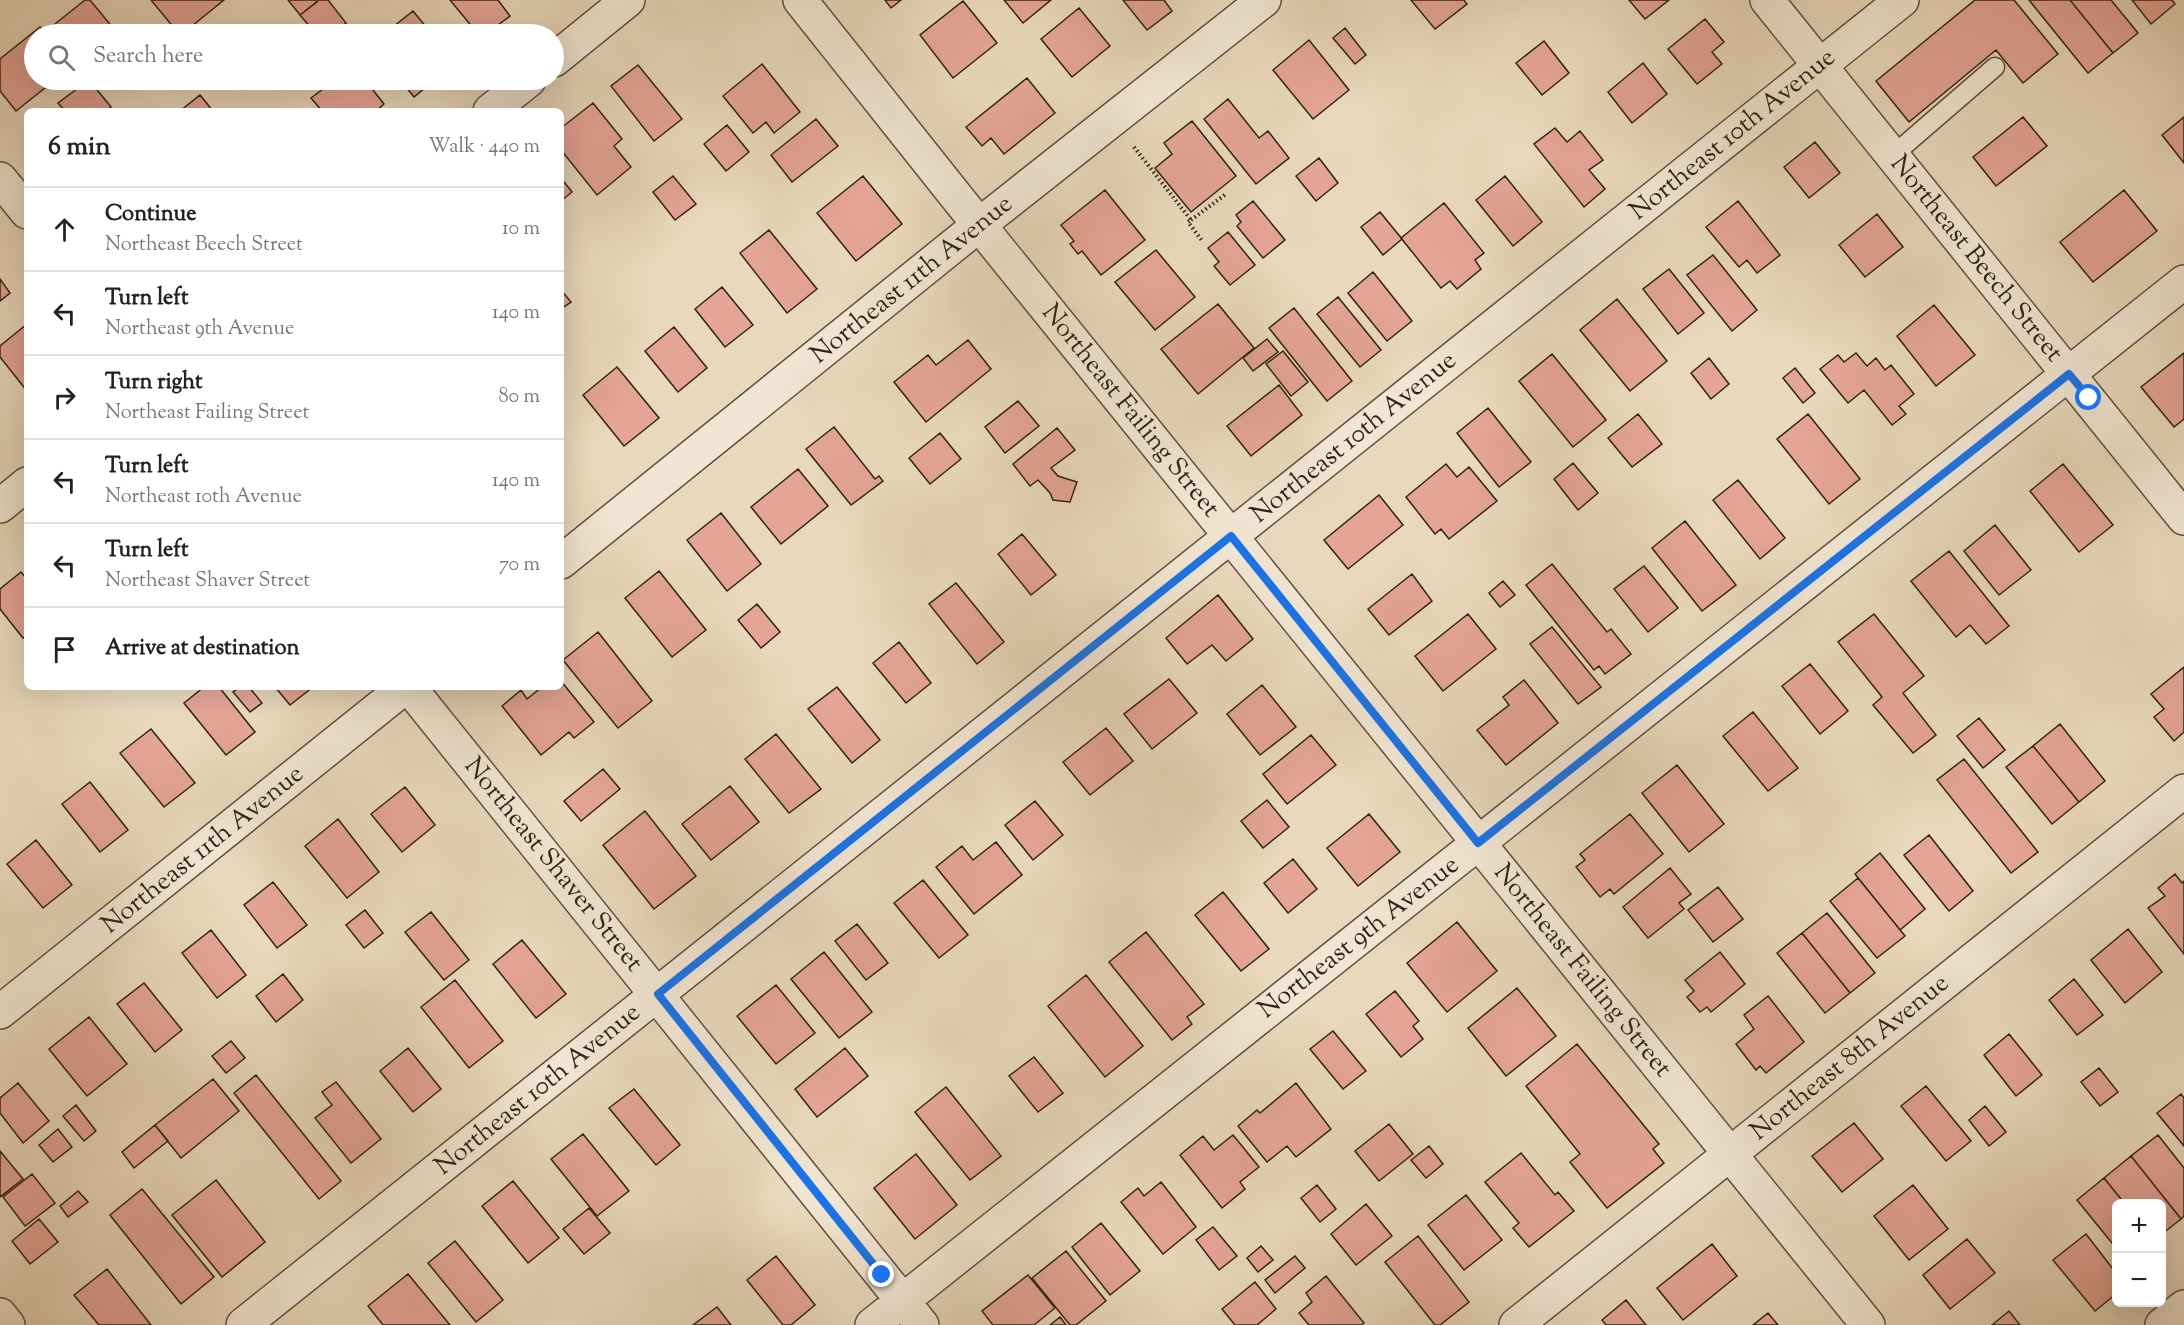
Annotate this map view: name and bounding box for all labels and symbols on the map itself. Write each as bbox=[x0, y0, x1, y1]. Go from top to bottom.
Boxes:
street label: Northeast 10th Avenue bbox=[1622, 40, 1844, 230]
street label: Northeast Beech Street bbox=[1881, 147, 2071, 371]
street label: Northeast 11th Avenue bbox=[803, 187, 1021, 373]
street label: Northeast Failing Street bbox=[1032, 296, 1228, 526]
street label: Northeast 10th Avenue bbox=[1243, 343, 1465, 533]
route start bbox=[2075, 384, 2101, 410]
street label: Northeast Shaver Street bbox=[455, 750, 651, 980]
street label: Northeast 11th Avenue bbox=[94, 757, 312, 943]
street label: Northeast 9th Avenue bbox=[1251, 848, 1467, 1028]
street label: Northeast Failing Street bbox=[1484, 856, 1680, 1086]
street label: Northeast 8th Avenue bbox=[1743, 966, 1957, 1150]
street label: Northeast 10th Avenue bbox=[427, 995, 649, 1185]
route end bbox=[868, 1261, 894, 1287]

